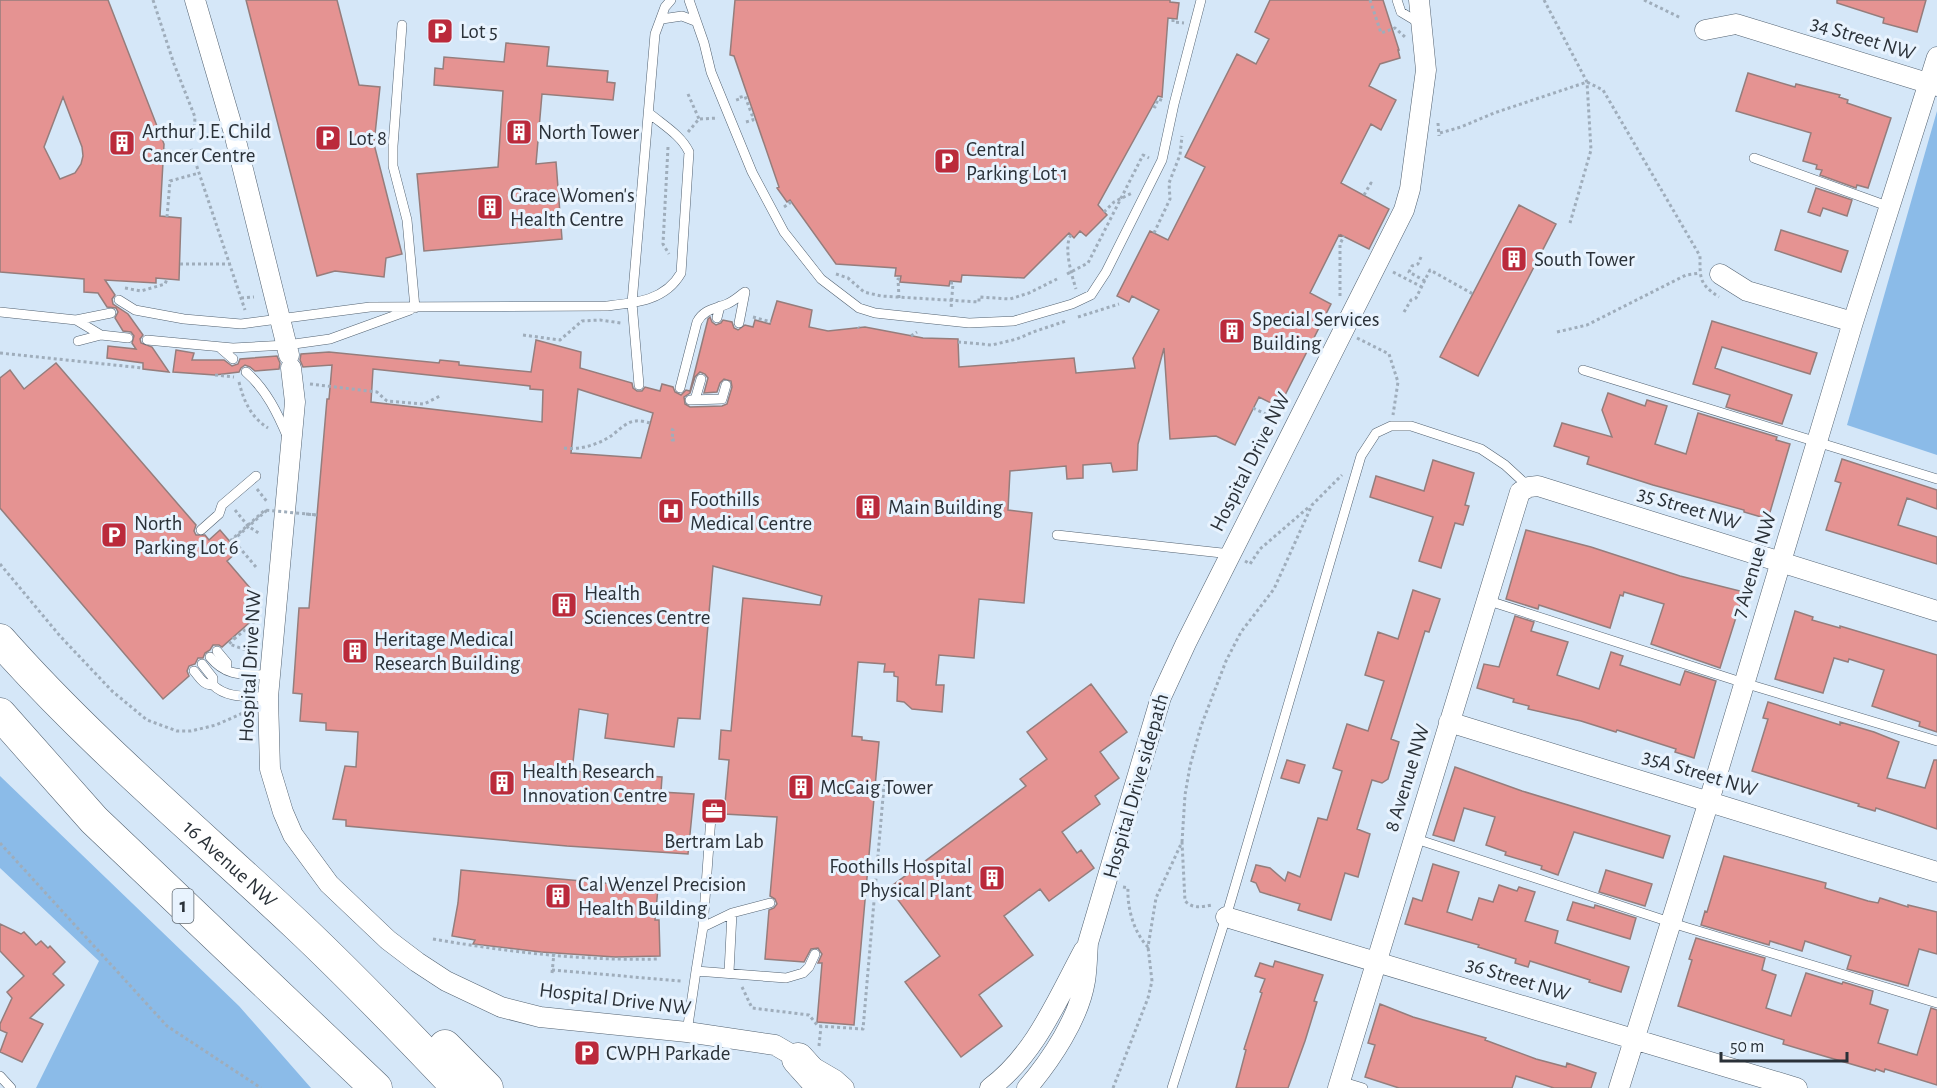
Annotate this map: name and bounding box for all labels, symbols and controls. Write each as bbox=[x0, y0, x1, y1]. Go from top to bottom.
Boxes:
street label: 34 Street NW bbox=[1808, 12, 1918, 64]
parking icon: Lot 5 bbox=[425, 16, 455, 46]
place label: Lot 5 bbox=[460, 21, 498, 42]
building icon: North Tower bbox=[504, 117, 534, 147]
place label: Arthur J.E. Child Cancer Centre bbox=[142, 121, 271, 166]
place label: North Tower bbox=[538, 122, 639, 143]
parking icon: Lot 8 bbox=[313, 123, 343, 153]
building icon: Arthur J.E. Child Cancer Centre bbox=[107, 128, 137, 158]
place label: Lot 8 bbox=[348, 128, 387, 149]
place label: Central Parking Lot 1 bbox=[966, 139, 1068, 184]
parking icon: Central Parking Lot 1 bbox=[932, 146, 962, 176]
place label: Grace Women's Health Centre bbox=[510, 185, 635, 230]
building icon: Grace Women's Health Centre bbox=[475, 192, 505, 222]
building icon: South Tower bbox=[1499, 244, 1529, 274]
place label: South Tower bbox=[1534, 249, 1635, 270]
place label: Special Services Building bbox=[1252, 309, 1380, 354]
building icon: Special Services Building bbox=[1217, 316, 1247, 346]
street label: Hospital Drive NW bbox=[1206, 389, 1294, 535]
street label: 35 Street NW bbox=[1635, 482, 1743, 534]
place label: Foothills Medical Centre bbox=[690, 489, 812, 534]
building icon: Main Building bbox=[853, 492, 883, 522]
hospital icon: Foothills Medical Centre bbox=[656, 496, 686, 526]
place label: Main Building bbox=[888, 497, 1003, 518]
street label: 7 Avenue NW bbox=[1728, 509, 1780, 620]
place label: North Parking Lot 6 bbox=[134, 513, 239, 558]
parking icon: North Parking Lot 6 bbox=[99, 520, 129, 550]
place label: Health Sciences Centre bbox=[584, 583, 710, 628]
street label: Hospital Drive NW bbox=[236, 589, 264, 743]
building icon: Health Sciences Centre bbox=[549, 590, 579, 620]
place label: Heritage Medical Research Building bbox=[374, 629, 521, 674]
building icon: Heritage Medical Research Building bbox=[340, 636, 370, 666]
street label: Hospital Drive sidepath bbox=[1100, 691, 1172, 881]
street label: 8 Avenue NW bbox=[1381, 722, 1433, 834]
street label: 35A Street NW bbox=[1640, 746, 1760, 800]
place label: Health Research Innovation Centre bbox=[522, 761, 668, 806]
building icon: Health Research Innovation Centre bbox=[487, 768, 517, 798]
building icon: McCaig Tower bbox=[786, 772, 816, 802]
place label: McCaig Tower bbox=[820, 777, 933, 798]
office icon: Bertram Lab bbox=[699, 796, 729, 826]
street label: 16 Avenue NW bbox=[178, 814, 282, 912]
place label: Bertram Lab bbox=[664, 831, 764, 852]
place label: Foothills Hospital Physical Plant bbox=[829, 856, 972, 901]
building icon: Foothills Hospital Physical Plant bbox=[977, 863, 1007, 893]
place label: Cal Wenzel Precision Health Building bbox=[578, 874, 746, 919]
building icon: Cal Wenzel Precision Health Building bbox=[543, 881, 573, 911]
road number: 1 bbox=[172, 889, 194, 923]
street label: 36 Street NW bbox=[1463, 953, 1573, 1005]
street label: Hospital Drive NW bbox=[538, 979, 692, 1019]
scale bar bbox=[1721, 1025, 1847, 1063]
parking icon: CWPH Parkade bbox=[572, 1038, 602, 1068]
text: 50 m bbox=[1730, 1038, 1764, 1056]
place label: CWPH Parkade bbox=[606, 1043, 731, 1064]

